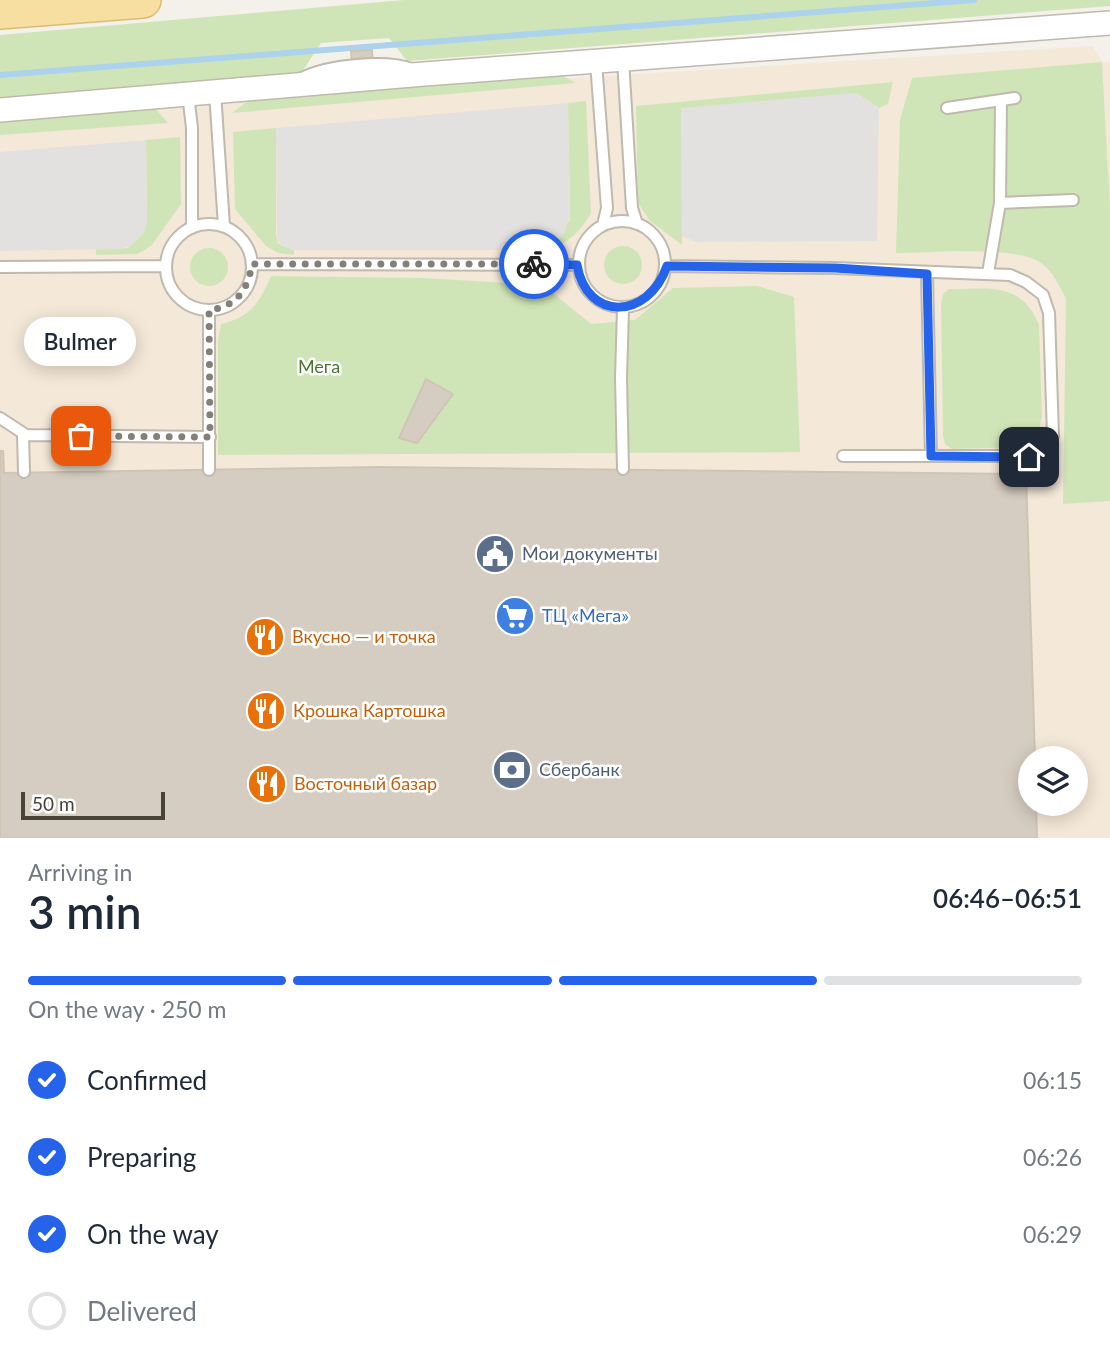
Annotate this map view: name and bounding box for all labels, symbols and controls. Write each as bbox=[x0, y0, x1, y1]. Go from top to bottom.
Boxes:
courier bbox=[499, 229, 569, 299]
icon: bike bbox=[515, 245, 553, 283]
callout: Bulmer bbox=[25, 317, 137, 366]
text: Bulmer bbox=[43, 327, 117, 355]
park label: Мега bbox=[298, 355, 340, 377]
pin bbox=[51, 406, 111, 466]
icon: bag bbox=[62, 417, 100, 455]
pin bbox=[999, 427, 1059, 487]
icon: home bbox=[1010, 438, 1048, 476]
public building icon: Мои документы bbox=[474, 533, 516, 575]
place label: Мои документы bbox=[522, 542, 658, 564]
supermarket icon: ТЦ «Мега» bbox=[494, 595, 536, 637]
place label: ТЦ «Мега» bbox=[542, 604, 629, 626]
restaurant icon: Вкусно — и точка bbox=[244, 616, 286, 658]
place label: Вкусно — и точка bbox=[292, 625, 436, 647]
restaurant icon: Крошка Картошка bbox=[245, 690, 287, 732]
place label: Крошка Картошка bbox=[293, 699, 446, 721]
map controls bbox=[1018, 746, 1088, 816]
button: layers bbox=[1018, 746, 1088, 816]
bank icon: Сбербанк bbox=[491, 749, 533, 791]
place label: Сбербанк bbox=[539, 758, 620, 780]
restaurant icon: Восточный базар bbox=[246, 763, 288, 805]
place label: Восточный базар bbox=[294, 772, 437, 794]
scale bar bbox=[21, 789, 164, 821]
text: 50 m bbox=[32, 792, 75, 815]
text: Arriving in bbox=[28, 858, 132, 886]
text: 06:46–06:51 bbox=[933, 882, 1082, 914]
text: 3 min bbox=[28, 884, 142, 939]
text: On the way · 250 m bbox=[28, 995, 227, 1023]
icon: check bbox=[28, 1061, 66, 1099]
text: Confirmed bbox=[87, 1064, 207, 1096]
text: 06:15 bbox=[1023, 1066, 1082, 1094]
icon: check bbox=[28, 1138, 66, 1176]
text: Preparing bbox=[87, 1141, 196, 1173]
text: 06:26 bbox=[1023, 1143, 1082, 1171]
icon: check bbox=[28, 1215, 66, 1253]
text: On the way bbox=[87, 1218, 219, 1250]
text: 06:29 bbox=[1023, 1220, 1082, 1248]
text: Delivered bbox=[87, 1295, 197, 1327]

